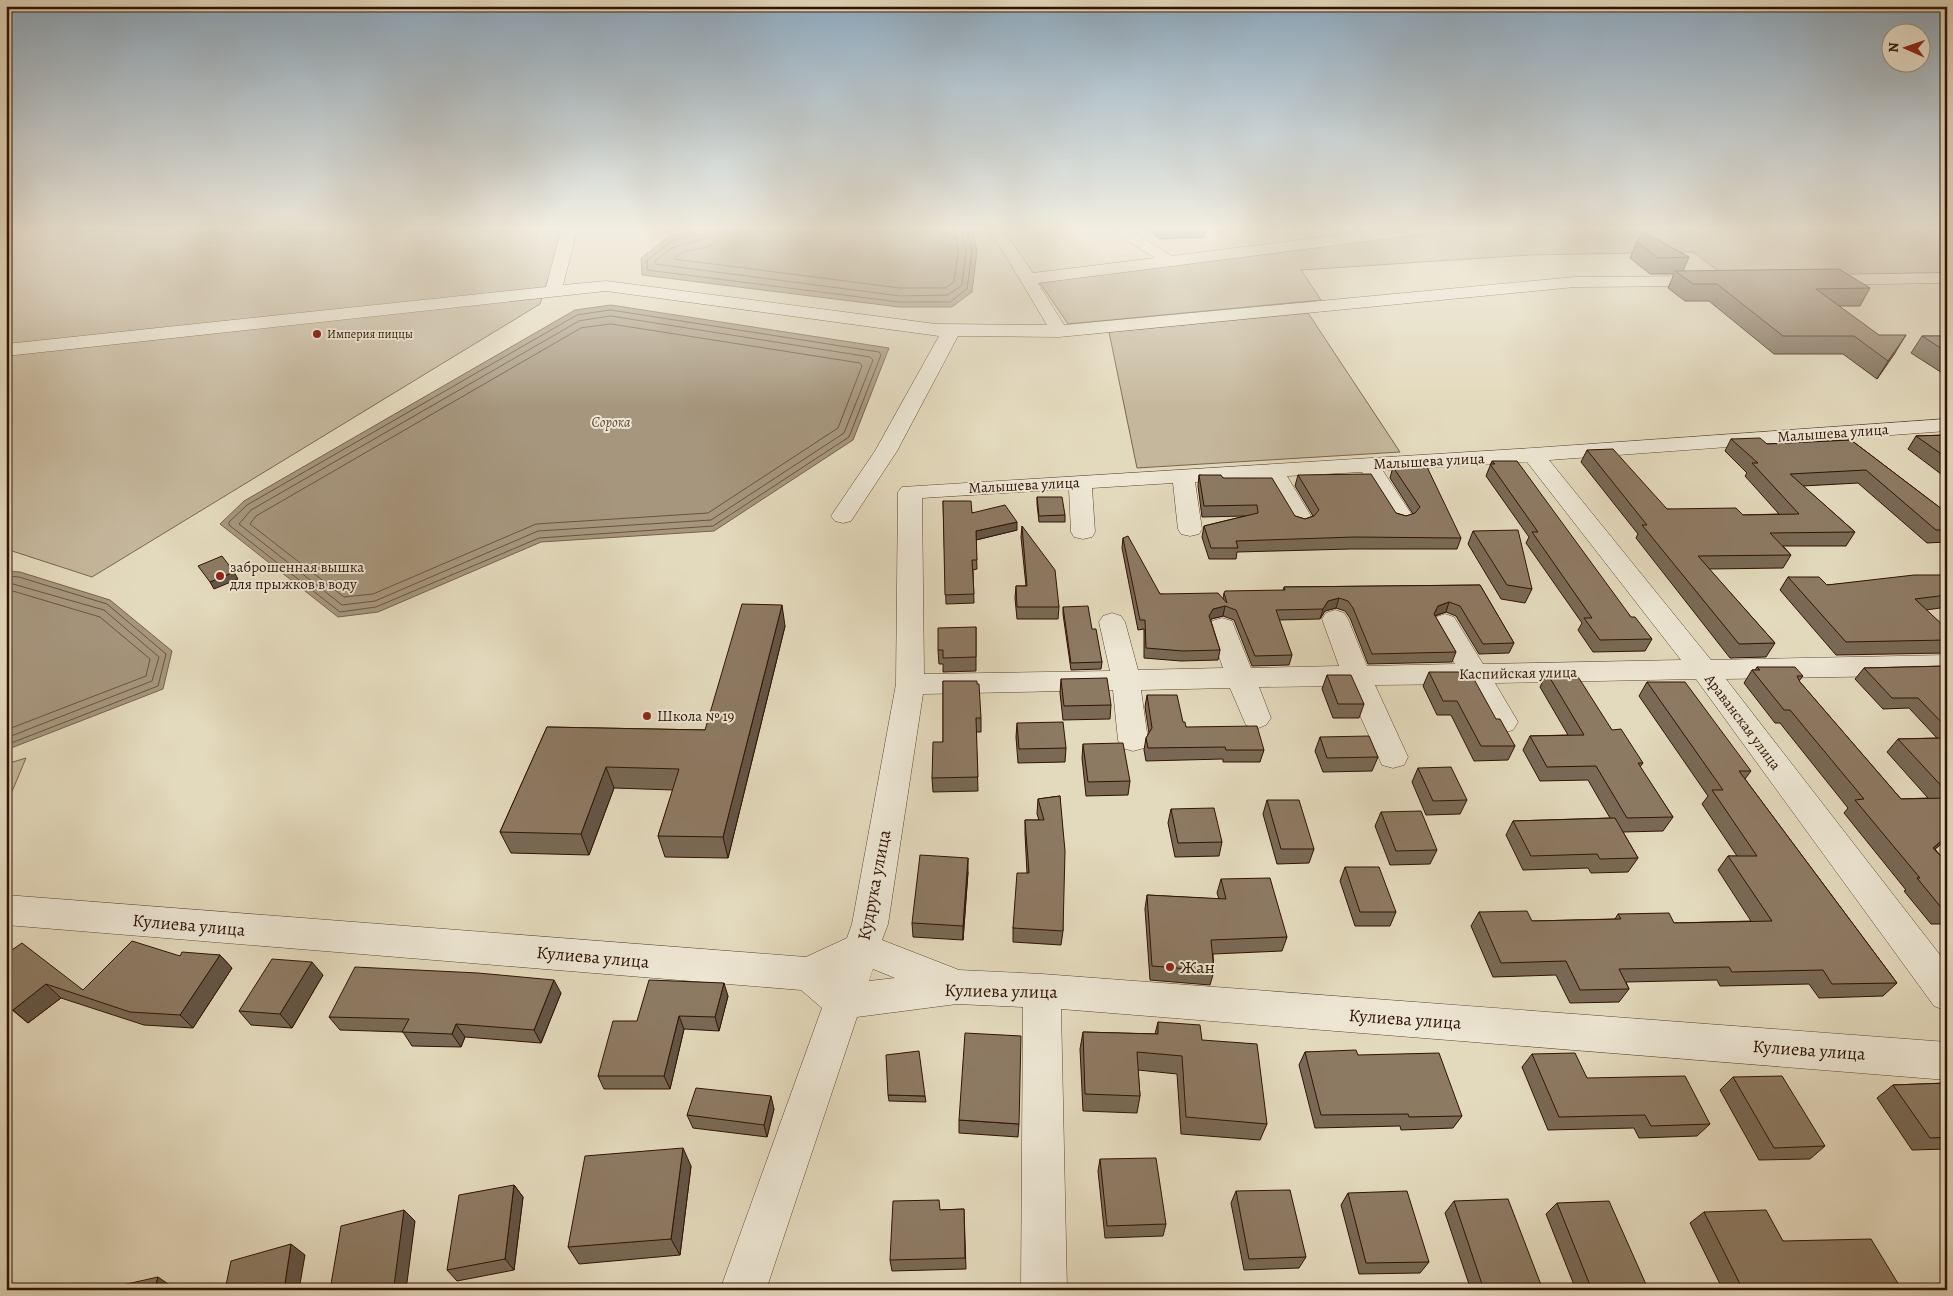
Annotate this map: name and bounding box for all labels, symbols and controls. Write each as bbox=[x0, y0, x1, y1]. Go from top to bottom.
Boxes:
north arrow bbox=[1880, 22, 1930, 72]
text: N bbox=[1884, 42, 1903, 53]
place label: Империя пиццы bbox=[327, 326, 413, 342]
marker: Империя пиццы bbox=[311, 328, 323, 340]
water label: Сорока bbox=[592, 413, 631, 432]
street label: Малышева улица bbox=[1777, 419, 1889, 447]
street label: Малышева улица bbox=[1373, 448, 1485, 474]
street label: Малышева улица bbox=[968, 472, 1080, 498]
place label: заброшенная вышка для прыжков в воду bbox=[229, 557, 364, 594]
marker: заброшенная вышка для прыжков в воду bbox=[214, 570, 226, 582]
street label: Каспийская улица bbox=[1459, 662, 1577, 684]
street label: Араванская улица bbox=[1700, 669, 1786, 774]
place label: Школа № 19 bbox=[657, 706, 735, 726]
marker: Школа № 19 bbox=[641, 710, 653, 722]
street label: Кудрука улица bbox=[852, 827, 897, 942]
street label: Кулиева улица bbox=[132, 908, 247, 942]
street label: Кулиева улица bbox=[536, 940, 651, 974]
place label: Жан bbox=[1180, 955, 1215, 979]
marker: Жан bbox=[1164, 961, 1176, 973]
street label: Кулиева улица bbox=[944, 978, 1058, 1004]
street label: Кулиева улица bbox=[1348, 1003, 1463, 1035]
street label: Кулиева улица bbox=[1752, 1034, 1867, 1066]

